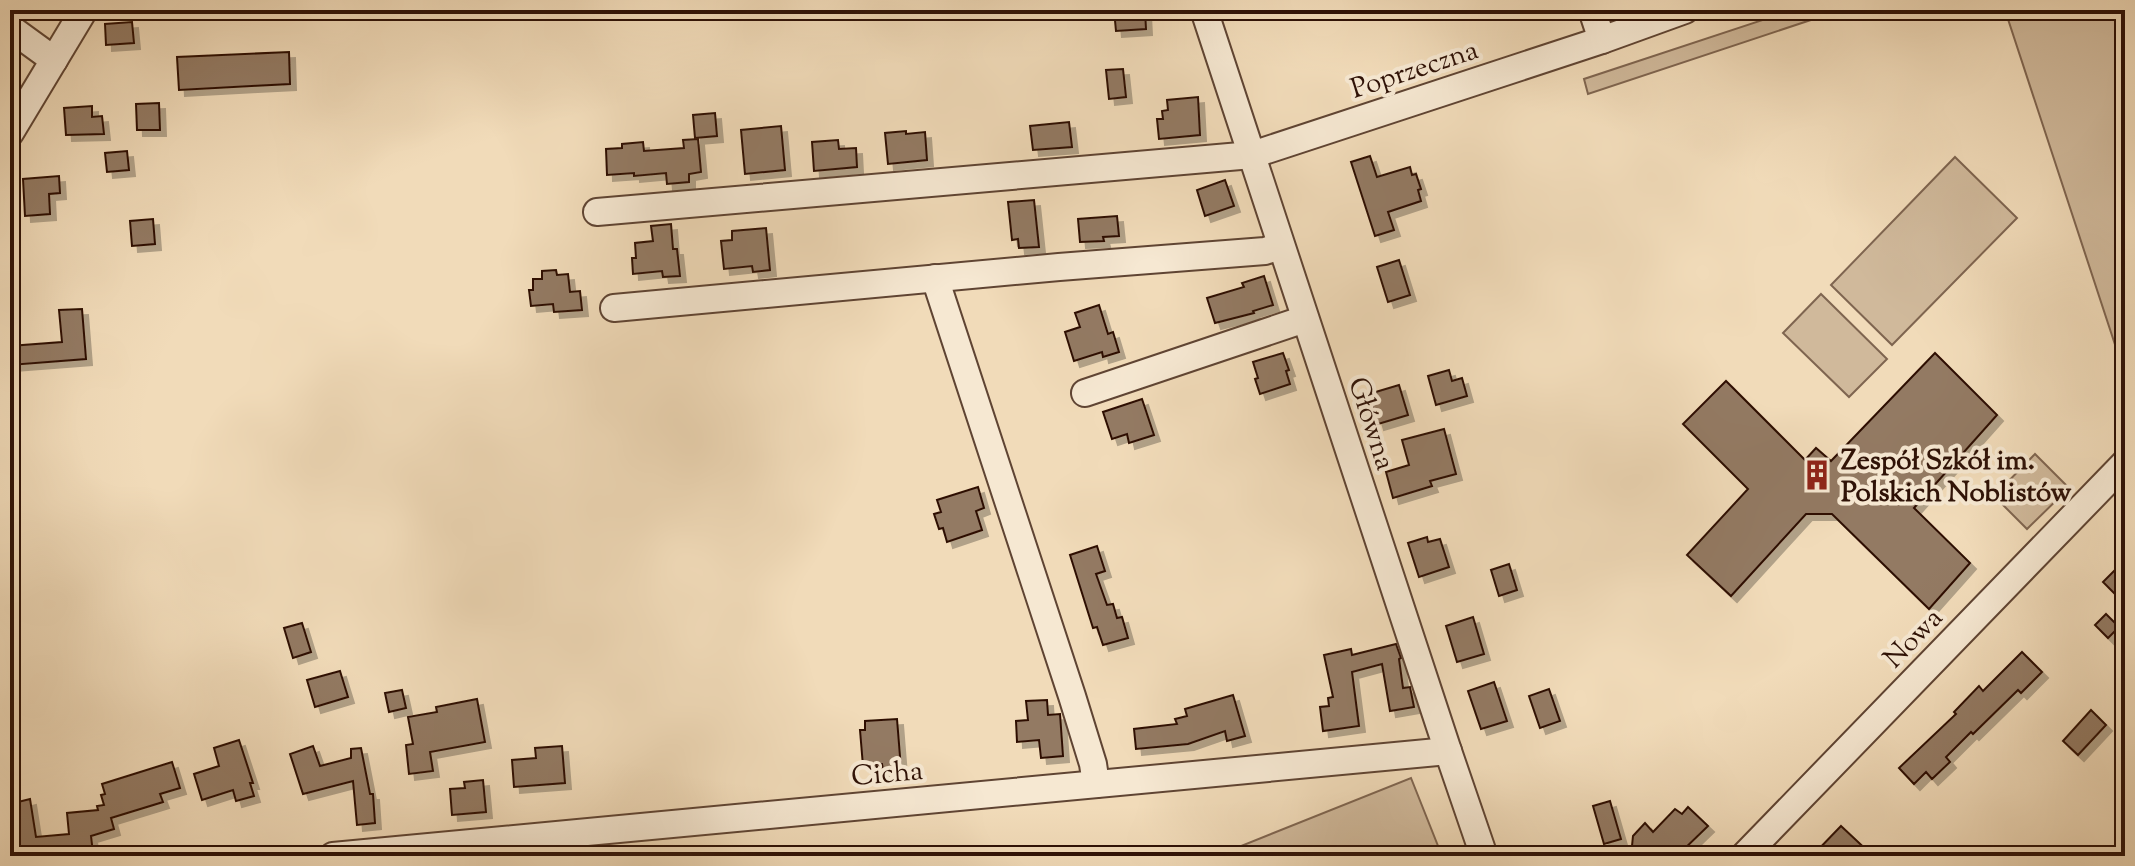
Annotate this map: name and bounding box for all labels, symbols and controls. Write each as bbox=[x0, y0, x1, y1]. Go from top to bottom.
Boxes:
street label: Poprzeczna bbox=[1346, 31, 1484, 110]
street label: Główna bbox=[1336, 372, 1404, 476]
place label: Zespół Szkół im. Polskich Noblistów bbox=[1841, 442, 2072, 514]
building icon: Zespół Szkół im. Polskich Noblistów bbox=[1800, 458, 1834, 492]
street label: Nowa bbox=[1875, 600, 1953, 678]
street label: Cicha bbox=[850, 752, 925, 798]

